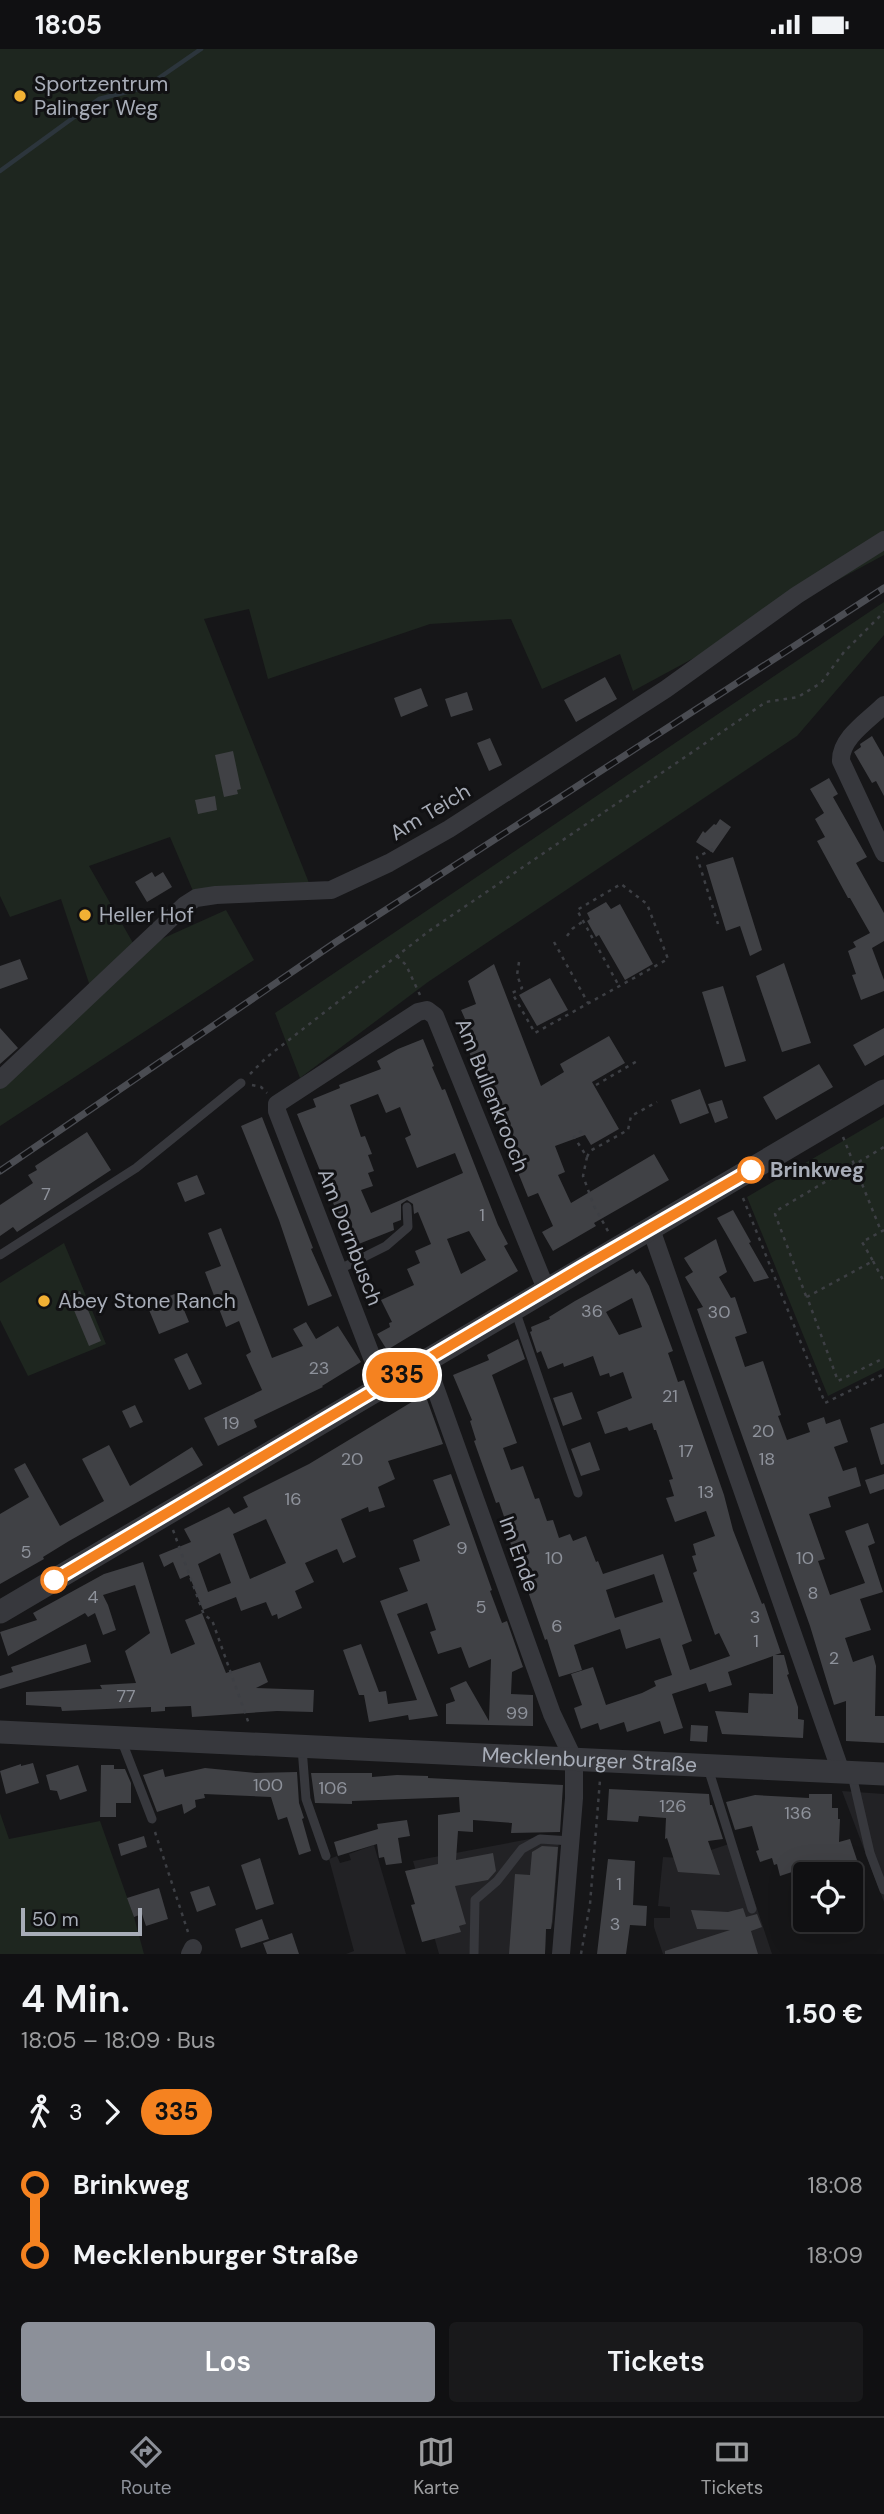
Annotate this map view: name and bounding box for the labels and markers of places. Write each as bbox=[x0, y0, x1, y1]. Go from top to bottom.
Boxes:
place label: Sportzentrum Palinger Weg bbox=[34, 70, 168, 122]
marker: Sportzentrum Palinger Weg bbox=[12, 88, 28, 104]
place label: Heller Hof bbox=[99, 901, 194, 929]
marker: Heller Hof bbox=[77, 907, 93, 923]
place label: Brinkweg bbox=[770, 1156, 865, 1184]
marker: Brinkweg bbox=[738, 1157, 764, 1183]
place label: Abey Stone Ranch bbox=[58, 1287, 236, 1315]
marker: Abey Stone Ranch bbox=[36, 1293, 52, 1309]
unlabelled marker bbox=[41, 1567, 67, 1593]

